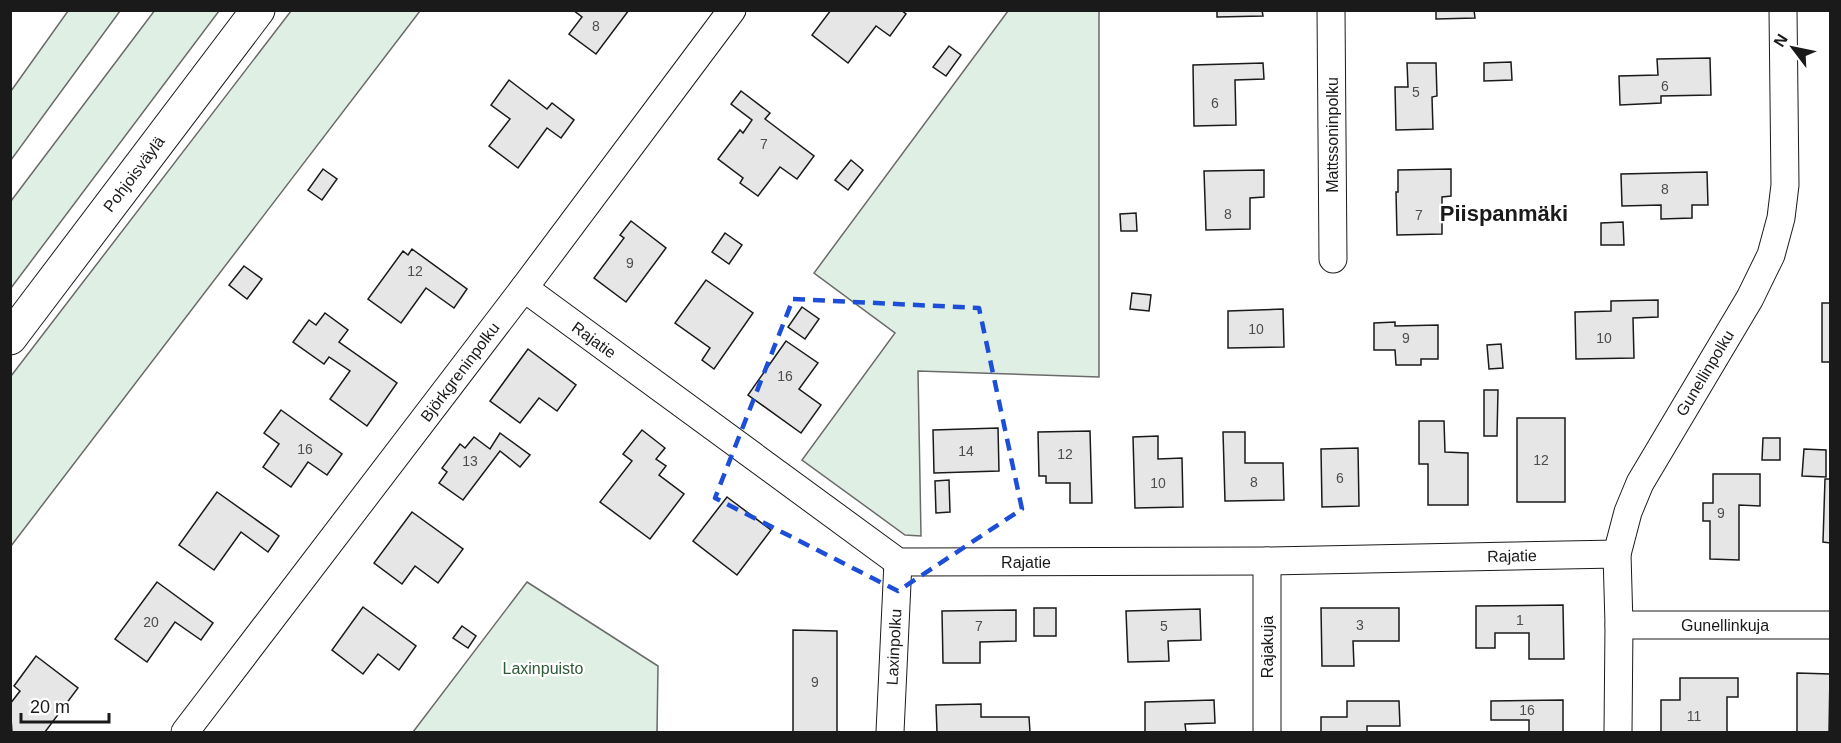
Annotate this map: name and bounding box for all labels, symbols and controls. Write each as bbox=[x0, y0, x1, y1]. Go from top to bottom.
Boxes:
house number: 8 bbox=[592, 18, 600, 34]
north arrow bbox=[1763, 18, 1823, 78]
text: N bbox=[1770, 31, 1791, 50]
street label: Mattssoninpolku bbox=[1324, 77, 1341, 193]
house number: 6 bbox=[1661, 78, 1669, 94]
house number: 5 bbox=[1412, 84, 1420, 100]
house number: 6 bbox=[1211, 95, 1219, 111]
street label: Pohjoisväylä bbox=[100, 133, 168, 215]
house number: 7 bbox=[760, 136, 768, 152]
house number: 8 bbox=[1661, 181, 1669, 197]
district label: Piispanmäki bbox=[1440, 201, 1568, 226]
house number: 8 bbox=[1224, 206, 1232, 222]
house number: 7 bbox=[1415, 207, 1423, 223]
house number: 9 bbox=[626, 255, 634, 271]
house number: 12 bbox=[407, 263, 423, 279]
street label: Rajatie bbox=[569, 318, 619, 362]
street label: Björkgreninpolku bbox=[417, 319, 503, 425]
house number: 10 bbox=[1248, 321, 1264, 337]
street label: Gunellinpolku bbox=[1673, 327, 1737, 419]
house number: 9 bbox=[1402, 330, 1410, 346]
house number: 10 bbox=[1596, 330, 1612, 346]
house number: 16 bbox=[777, 368, 793, 384]
house number: 16 bbox=[297, 441, 313, 457]
house number: 14 bbox=[958, 443, 974, 459]
house number: 12 bbox=[1057, 446, 1073, 462]
house number: 12 bbox=[1533, 452, 1549, 468]
house number: 13 bbox=[462, 453, 478, 469]
house number: 6 bbox=[1336, 470, 1344, 486]
house number: 8 bbox=[1250, 474, 1258, 490]
house number: 10 bbox=[1150, 475, 1166, 491]
house number: 9 bbox=[1717, 505, 1725, 521]
street label: Rajatie bbox=[1487, 547, 1537, 565]
street label: Rajatie bbox=[1001, 554, 1051, 571]
street label: Laxinpolku bbox=[884, 608, 904, 686]
house number: 1 bbox=[1516, 612, 1524, 628]
house number: 20 bbox=[143, 614, 159, 630]
street label: Rajakuja bbox=[1259, 616, 1276, 678]
house number: 3 bbox=[1356, 617, 1364, 633]
street label: Gunellinkuja bbox=[1681, 617, 1769, 634]
house number: 7 bbox=[975, 618, 983, 634]
house number: 5 bbox=[1160, 618, 1168, 634]
park label: Laxinpuisto bbox=[503, 660, 584, 677]
house number: 9 bbox=[811, 674, 819, 690]
scale bar bbox=[21, 686, 110, 724]
text: 20 m bbox=[30, 697, 70, 717]
house number: 16 bbox=[1519, 702, 1535, 718]
house number: 11 bbox=[1687, 708, 1701, 724]

